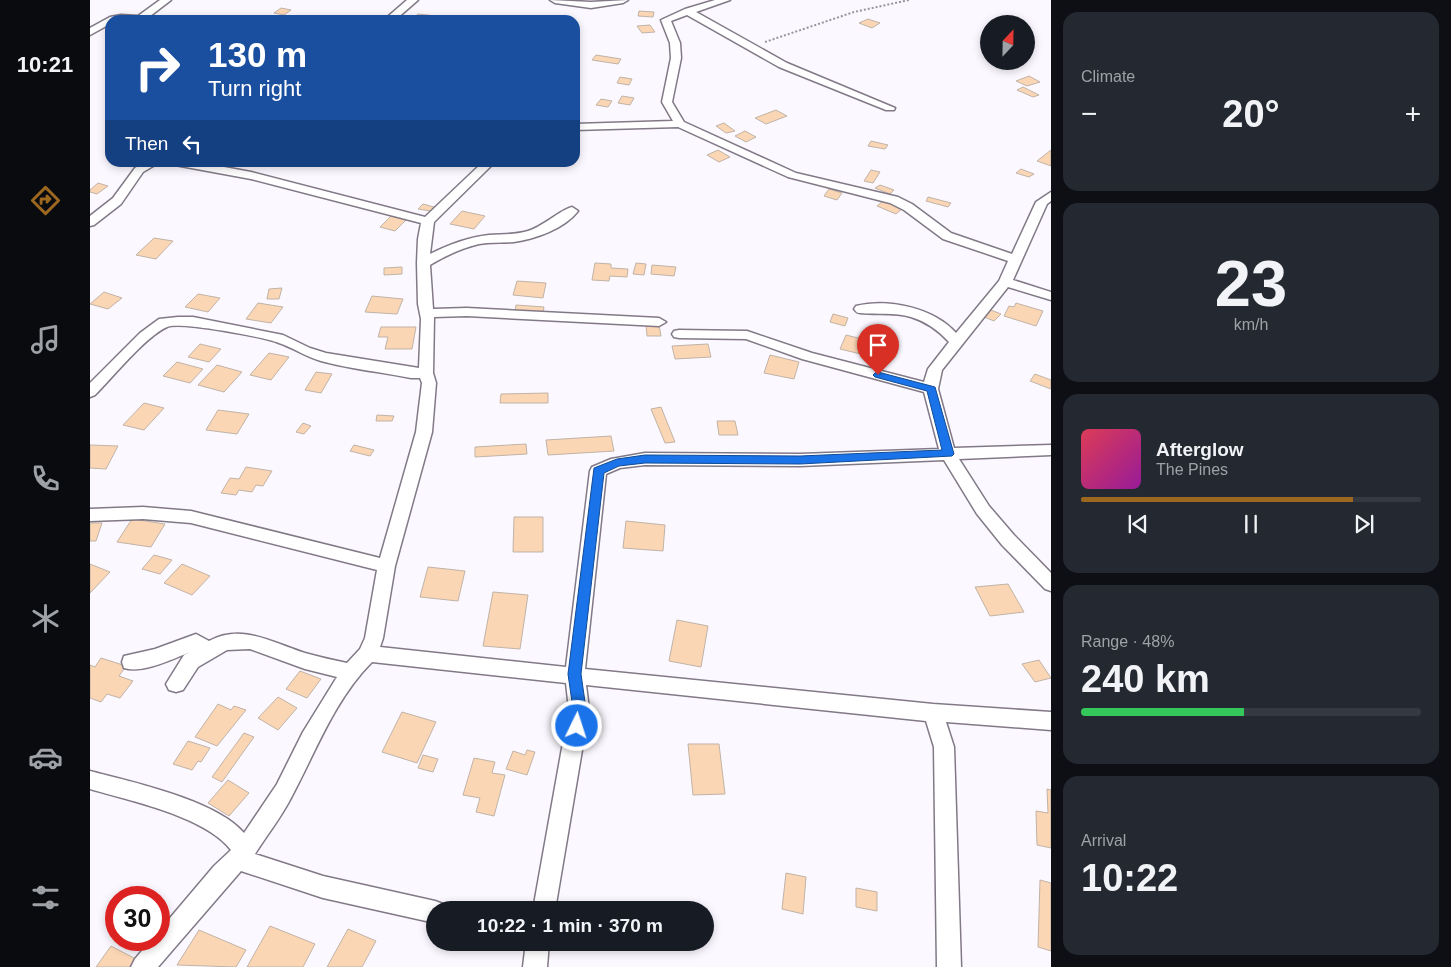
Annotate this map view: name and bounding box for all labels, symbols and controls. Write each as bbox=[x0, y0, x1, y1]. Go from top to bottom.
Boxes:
north arrow bbox=[980, 15, 1035, 70]
map controls bbox=[980, 15, 1035, 70]
icon: right bbox=[125, 35, 190, 100]
text: 130 m bbox=[208, 35, 307, 74]
text: 10:21 bbox=[17, 52, 73, 77]
text: Climate bbox=[1081, 68, 1135, 85]
text: Turn right bbox=[208, 76, 301, 101]
text: 20° bbox=[1222, 93, 1280, 135]
text: − bbox=[1081, 98, 1097, 129]
text: + bbox=[1405, 98, 1421, 129]
icon: left bbox=[178, 130, 206, 158]
text: Then bbox=[125, 133, 168, 154]
icon: directions bbox=[28, 183, 63, 218]
text: 23 bbox=[1215, 247, 1287, 320]
text: km/h bbox=[1234, 316, 1268, 333]
icon: music bbox=[28, 322, 63, 357]
pin bbox=[857, 324, 899, 375]
icon: arrive bbox=[864, 331, 892, 359]
text: Afterglow bbox=[1156, 439, 1244, 460]
icon: phone bbox=[28, 461, 63, 496]
text: The Pines bbox=[1156, 461, 1228, 478]
icon: previous bbox=[1124, 510, 1152, 538]
icon: pause bbox=[1237, 510, 1265, 538]
icon: next bbox=[1350, 510, 1378, 538]
icon: climate bbox=[28, 601, 63, 636]
text: Range · 48% bbox=[1081, 633, 1174, 650]
text: 240 km bbox=[1081, 658, 1210, 700]
position arrow bbox=[550, 699, 602, 751]
icon: car bbox=[28, 740, 63, 775]
text: Arrival bbox=[1081, 832, 1126, 849]
text: 10:22 bbox=[1081, 857, 1178, 899]
icon: filters bbox=[28, 880, 63, 915]
speed limit sign: 30 bbox=[105, 886, 170, 951]
text: 10:22 · 1 min · 370 m bbox=[477, 915, 663, 936]

